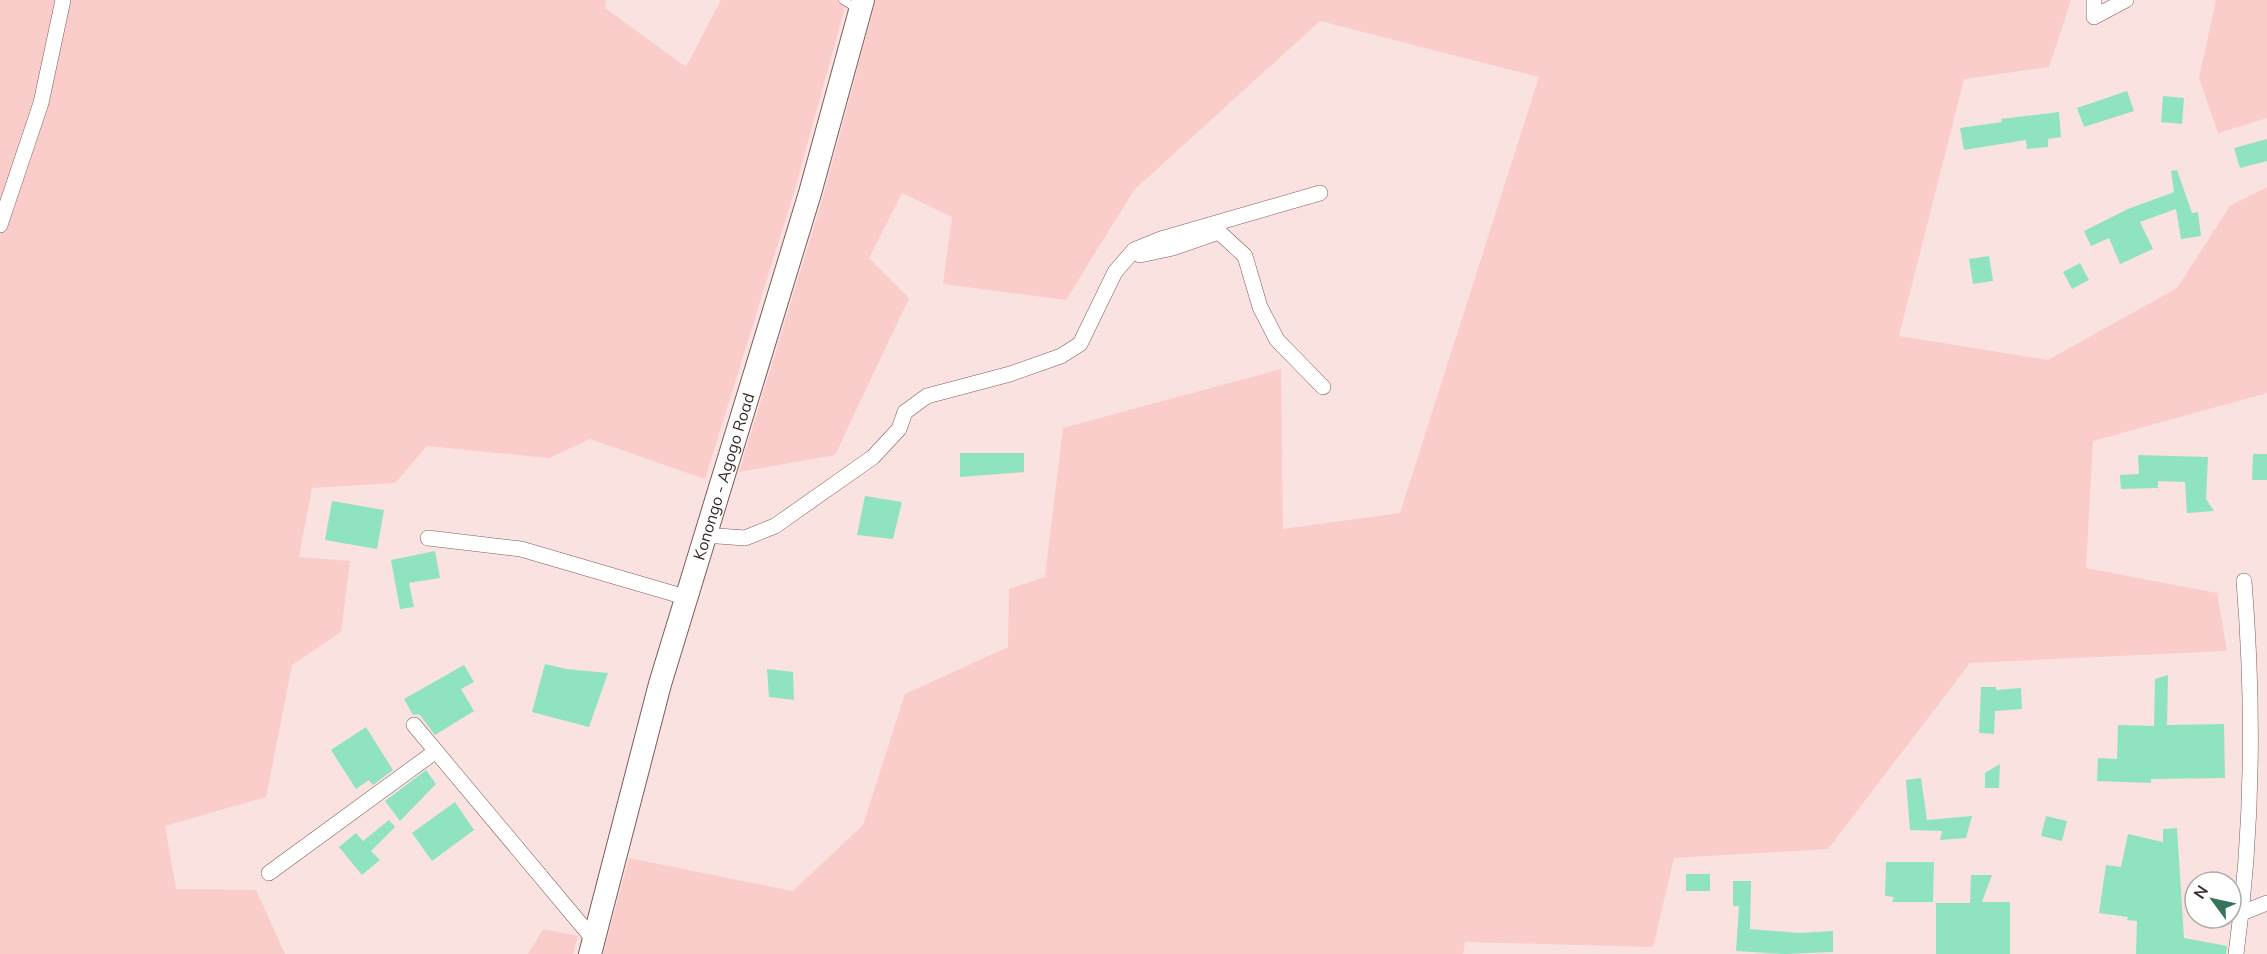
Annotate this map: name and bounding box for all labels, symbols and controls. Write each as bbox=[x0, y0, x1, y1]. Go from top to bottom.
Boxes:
street label: Konongo - Agogo Road bbox=[688, 390, 758, 562]
north arrow bbox=[2183, 870, 2243, 930]
text: N bbox=[2189, 881, 2212, 902]

